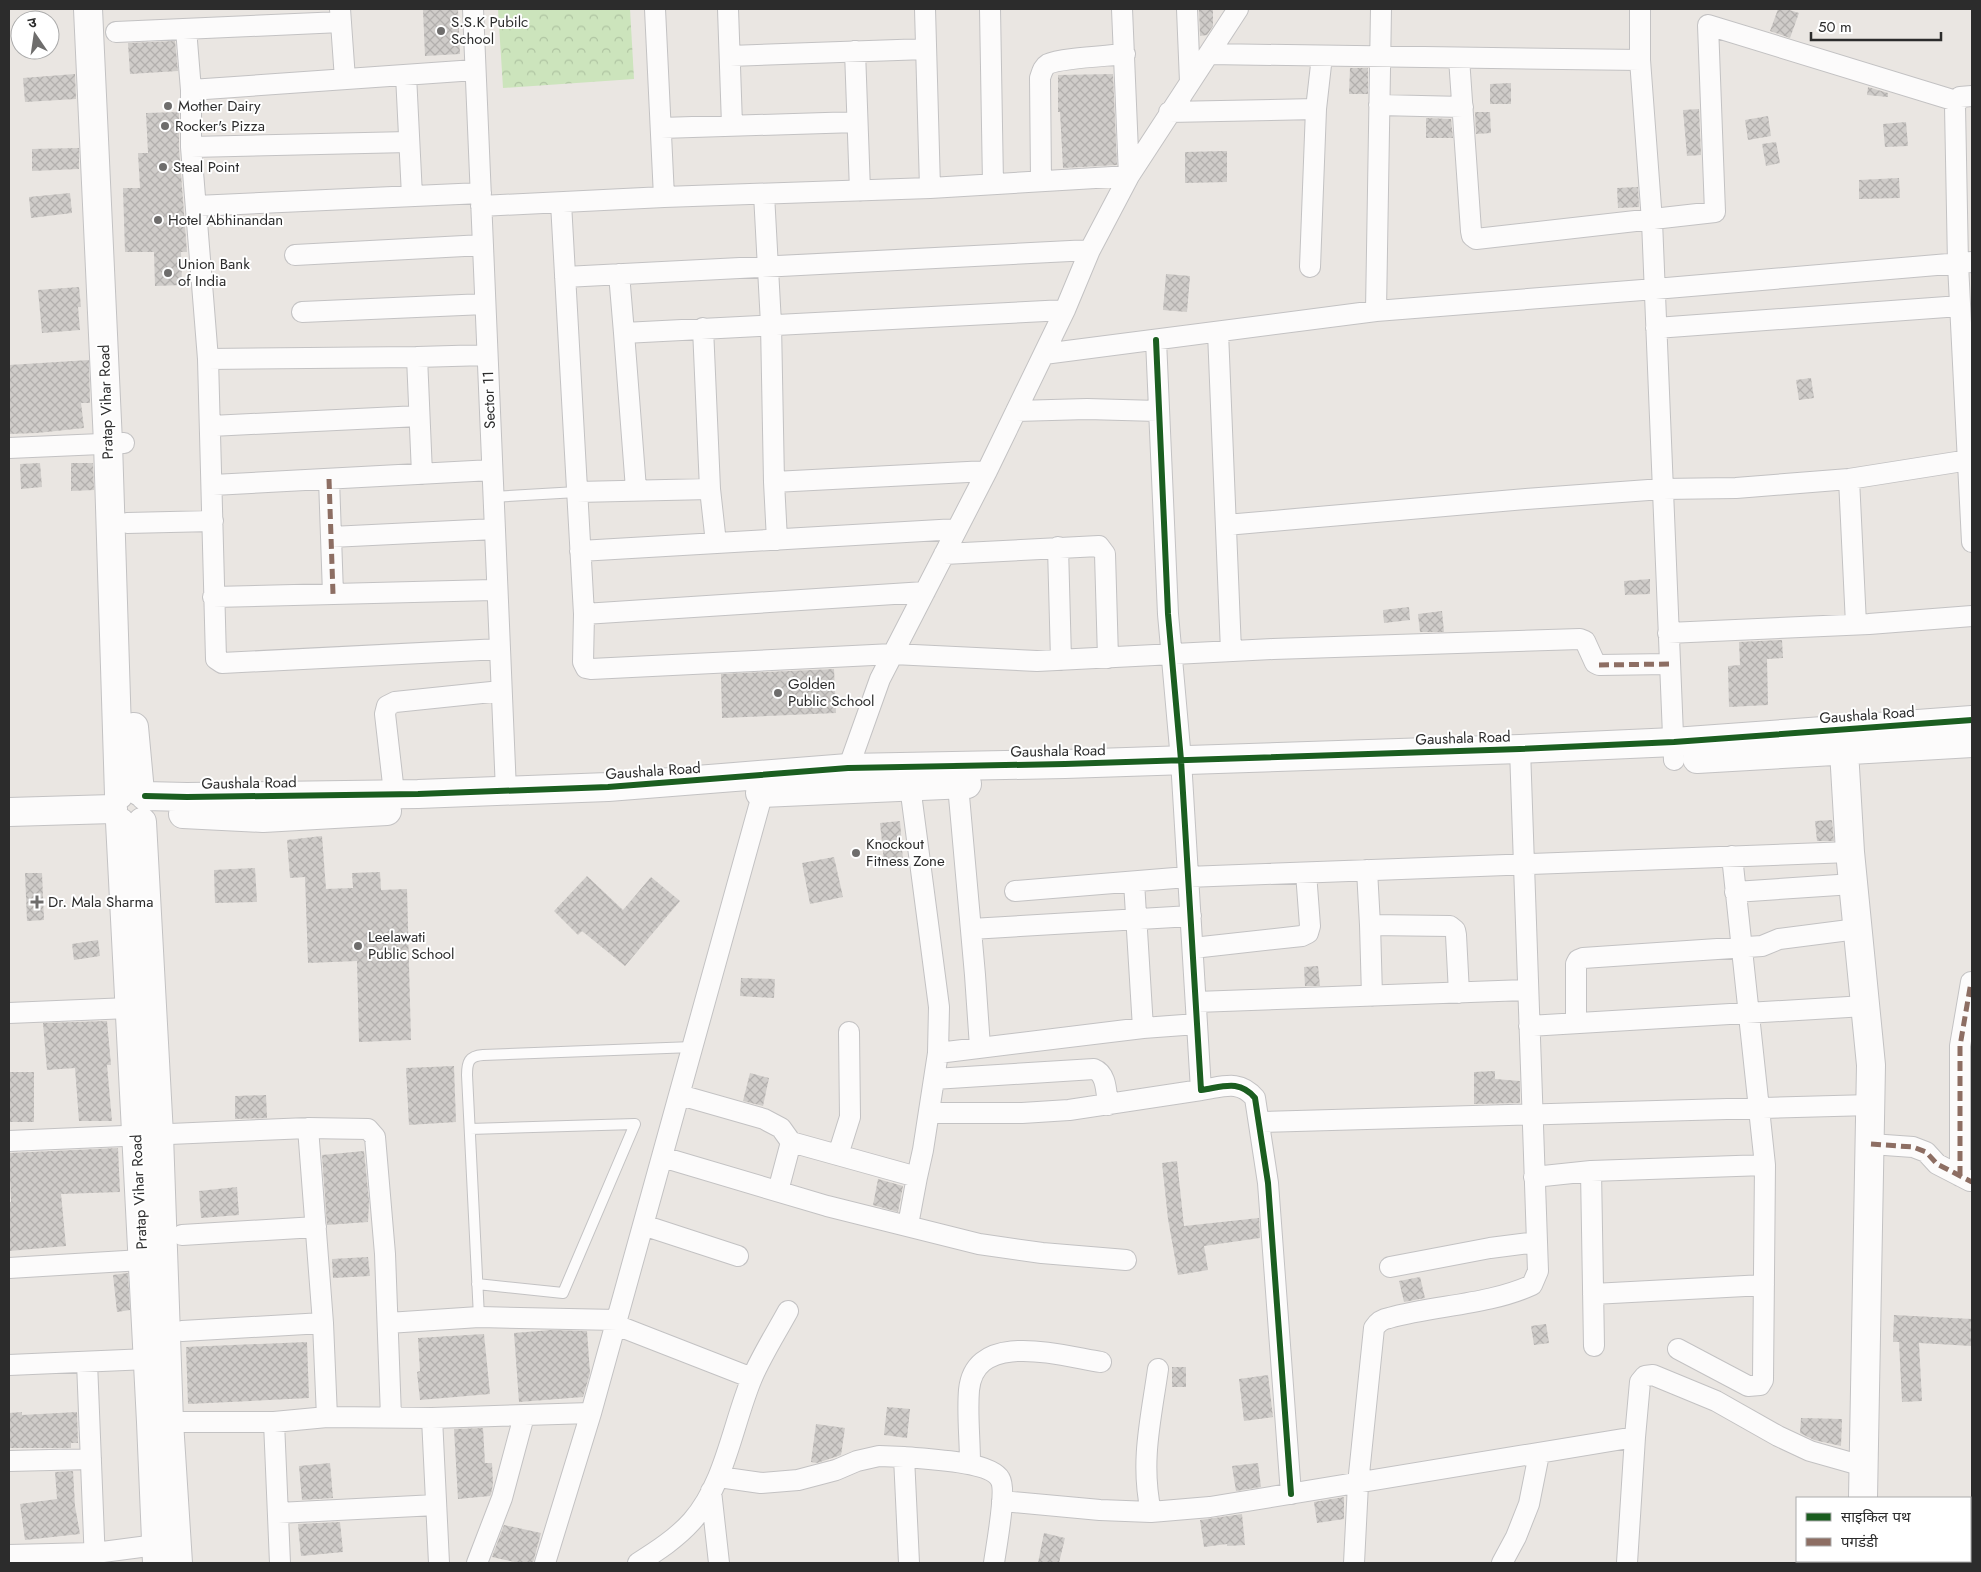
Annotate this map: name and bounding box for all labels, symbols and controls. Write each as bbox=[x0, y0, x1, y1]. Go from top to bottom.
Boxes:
north arrow bbox=[10, 10, 60, 60]
scale bar bbox=[1811, 10, 1941, 42]
text: उ bbox=[26, 11, 39, 33]
place label: S.S.K Pubilc School bbox=[451, 11, 528, 50]
text: 50 m bbox=[1818, 16, 1852, 38]
marker: S.S.K Pubilc School bbox=[435, 25, 447, 37]
place label: Mother Dairy bbox=[178, 95, 261, 117]
marker: Mother Dairy bbox=[162, 100, 174, 112]
place label: Rocker's Pizza bbox=[175, 115, 265, 137]
marker: Rocker's Pizza bbox=[159, 120, 171, 132]
place label: Steal Point bbox=[173, 156, 239, 178]
marker: Steal Point bbox=[157, 161, 169, 173]
place label: Hotel Abhinandan bbox=[168, 209, 283, 231]
marker: Hotel Abhinandan bbox=[152, 214, 164, 226]
place label: Union Bank of India bbox=[178, 253, 250, 292]
marker: Union Bank of India bbox=[162, 267, 174, 279]
street label: Pratap Vihar Road bbox=[93, 344, 119, 460]
street label: Sector 11 bbox=[477, 371, 501, 429]
place label: Golden Public School bbox=[788, 673, 874, 712]
marker: Golden Public School bbox=[772, 687, 784, 699]
street label: Gaushala Road bbox=[1819, 701, 1915, 729]
street label: Gaushala Road bbox=[1415, 725, 1511, 751]
street label: Gaushala Road bbox=[1010, 739, 1106, 763]
street label: Gaushala Road bbox=[605, 757, 701, 785]
street label: Gaushala Road bbox=[201, 771, 297, 795]
place label: Knockout Fitness Zone bbox=[866, 833, 945, 872]
marker: Knockout Fitness Zone bbox=[850, 847, 862, 859]
place label: Dr. Mala Sharma bbox=[48, 891, 153, 913]
marker: Dr. Mala Sharma bbox=[30, 895, 44, 909]
place label: Leelawati Public School bbox=[368, 926, 454, 965]
marker: Leelawati Public School bbox=[352, 940, 364, 952]
street label: Pratap Vihar Road bbox=[125, 1134, 153, 1250]
legend bbox=[1796, 1497, 1971, 1562]
text: साइकिल पथ bbox=[1841, 1506, 1911, 1528]
text: पगडंडी bbox=[1841, 1531, 1879, 1553]

